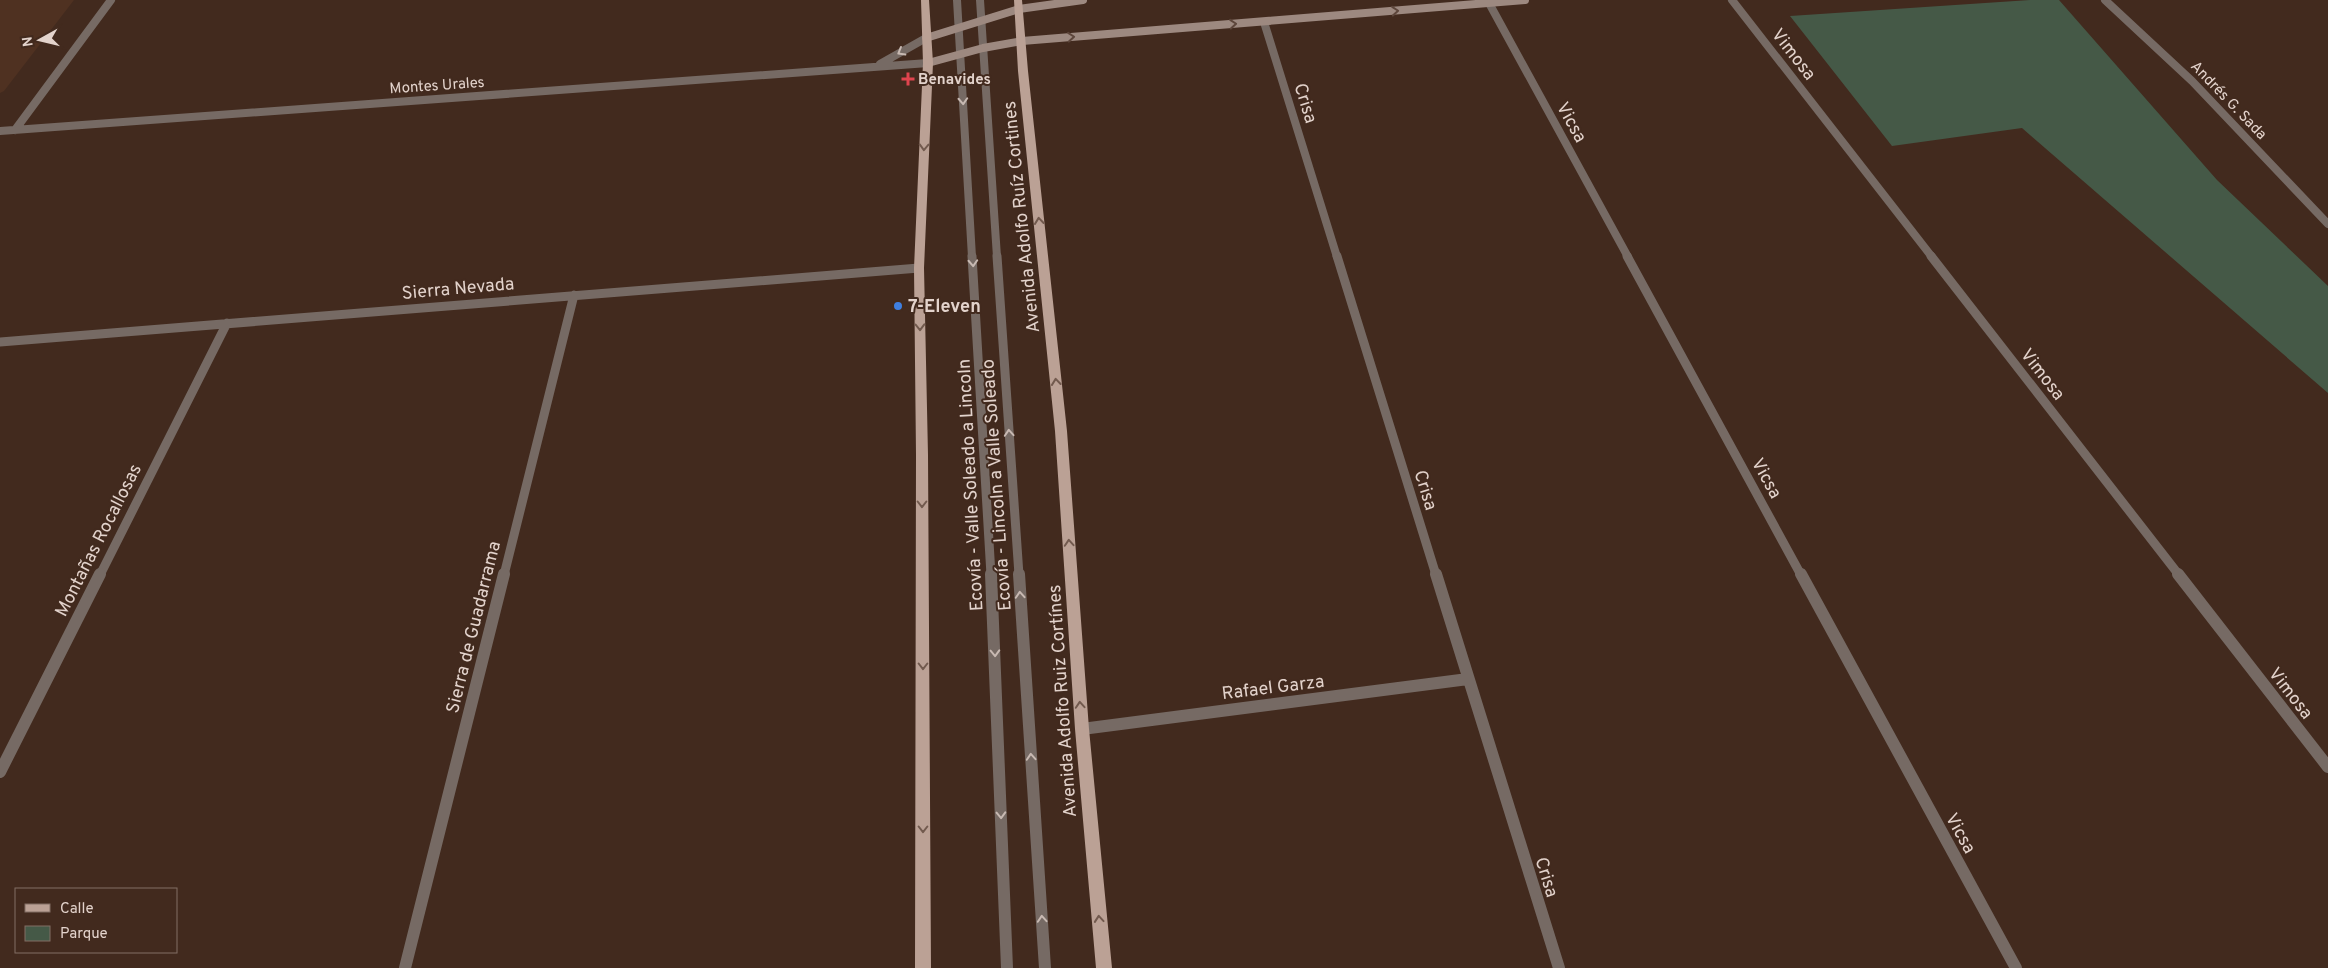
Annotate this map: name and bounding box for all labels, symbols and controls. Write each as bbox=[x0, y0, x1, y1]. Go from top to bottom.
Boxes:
one-way arrow bbox=[1391, 5, 1399, 16]
north arrow bbox=[15, 15, 65, 65]
one-way arrow bbox=[1229, 19, 1237, 30]
street label: Vimosa bbox=[1765, 24, 1820, 85]
one-way arrow bbox=[1067, 32, 1075, 43]
text: N bbox=[19, 35, 38, 48]
one-way arrow bbox=[898, 45, 907, 55]
street label: Andrés G. Sada bbox=[2186, 58, 2270, 144]
place label: Benavides bbox=[918, 71, 991, 90]
marker: Benavides bbox=[902, 73, 914, 85]
street label: Montes Urales bbox=[389, 74, 485, 99]
street label: Crisa bbox=[1288, 81, 1322, 126]
one-way arrow bbox=[958, 97, 969, 105]
street label: Vicsa bbox=[1550, 98, 1591, 147]
street label: Avenida Adolfo Ruíz Cortines bbox=[999, 100, 1046, 334]
one-way arrow bbox=[919, 143, 929, 151]
one-way arrow bbox=[1034, 217, 1045, 225]
one-way arrow bbox=[967, 260, 978, 268]
street label: Sierra Nevada bbox=[401, 273, 515, 306]
place label: 7-Eleven bbox=[908, 296, 981, 319]
marker: 7-Eleven bbox=[892, 300, 904, 312]
one-way arrow bbox=[915, 323, 925, 331]
street label: Vimosa bbox=[2014, 344, 2069, 405]
street label: Ecovía - Valle Soleado a Lincoln bbox=[953, 358, 990, 612]
street label: Ecovía - Lincoln a Valle Soleado bbox=[977, 358, 1018, 612]
one-way arrow bbox=[1051, 378, 1062, 386]
one-way arrow bbox=[1004, 429, 1015, 437]
street label: Vicsa bbox=[1745, 454, 1786, 503]
street label: Montañas Rocallosas bbox=[51, 460, 148, 621]
street label: Crisa bbox=[1408, 468, 1442, 513]
one-way arrow bbox=[917, 500, 927, 508]
street label: Sierra de Guadarrama bbox=[442, 539, 507, 716]
one-way arrow bbox=[1064, 539, 1075, 547]
street label: Avenida Adolfo Ruiz Cortínes bbox=[1044, 584, 1083, 818]
one-way arrow bbox=[1015, 591, 1026, 599]
one-way arrow bbox=[990, 649, 1000, 657]
one-way arrow bbox=[918, 662, 928, 670]
street label: Vimosa bbox=[2262, 663, 2317, 724]
street label: Rafael Garza bbox=[1221, 671, 1326, 706]
one-way arrow bbox=[1075, 701, 1086, 709]
one-way arrow bbox=[1026, 753, 1037, 761]
street label: Vicsa bbox=[1939, 809, 1980, 858]
one-way arrow bbox=[996, 812, 1006, 819]
one-way arrow bbox=[918, 825, 928, 833]
street label: Crisa bbox=[1529, 855, 1563, 900]
legend bbox=[15, 888, 178, 953]
text: Calle bbox=[60, 900, 94, 919]
one-way arrow bbox=[1037, 915, 1048, 923]
one-way arrow bbox=[1094, 915, 1105, 923]
text: Parque bbox=[60, 925, 108, 944]

